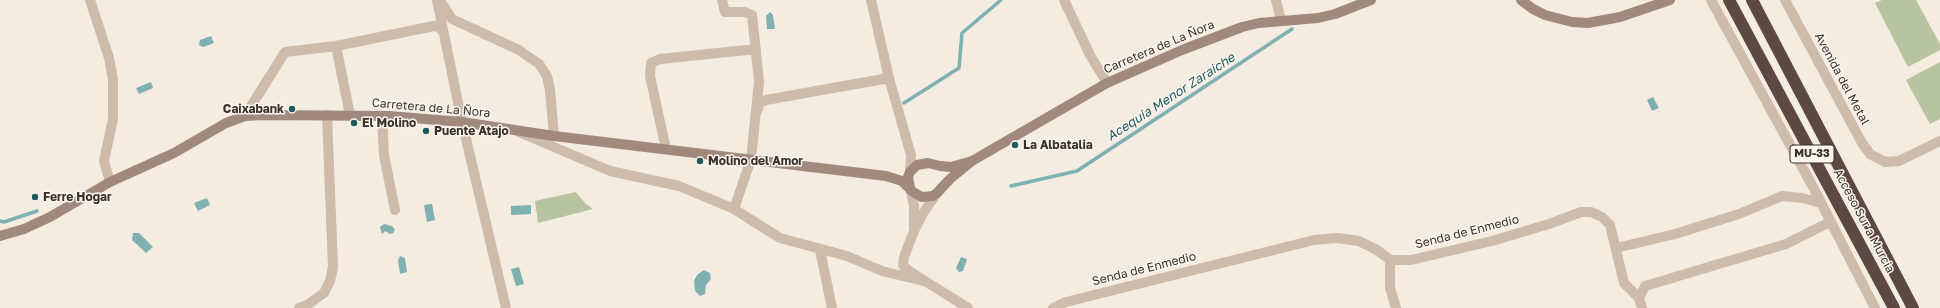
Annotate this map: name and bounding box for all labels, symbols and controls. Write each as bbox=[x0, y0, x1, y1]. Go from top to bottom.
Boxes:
street label: Carretera de La Ñora bbox=[1101, 17, 1217, 77]
street label: Avenida del Metal bbox=[1812, 30, 1872, 128]
water label: Acequia Menor Zaraiche bbox=[1104, 50, 1238, 144]
street label: Carretera de La Ñora bbox=[371, 96, 491, 120]
place label: Caixabank bbox=[223, 102, 284, 116]
marker: Caixabank bbox=[287, 104, 297, 114]
place label: El Molino bbox=[362, 116, 416, 130]
marker: El Molino bbox=[349, 118, 359, 128]
place label: Puente Atajo bbox=[434, 124, 509, 138]
marker: Puente Atajo bbox=[421, 126, 431, 136]
place label: La Albatalia bbox=[1023, 138, 1093, 152]
marker: La Albatalia bbox=[1010, 140, 1020, 150]
road number: MU-33 bbox=[1790, 145, 1834, 163]
place label: Molino del Amor bbox=[708, 154, 803, 168]
marker: Molino del Amor bbox=[695, 156, 705, 166]
street label: Acceso Sur a Murcia bbox=[1831, 167, 1897, 275]
place label: Ferre Hogar bbox=[43, 190, 112, 204]
marker: Ferre Hogar bbox=[30, 192, 40, 202]
street label: Senda de Enmedio bbox=[1414, 212, 1520, 252]
street label: Senda de Enmedio bbox=[1091, 249, 1197, 289]

